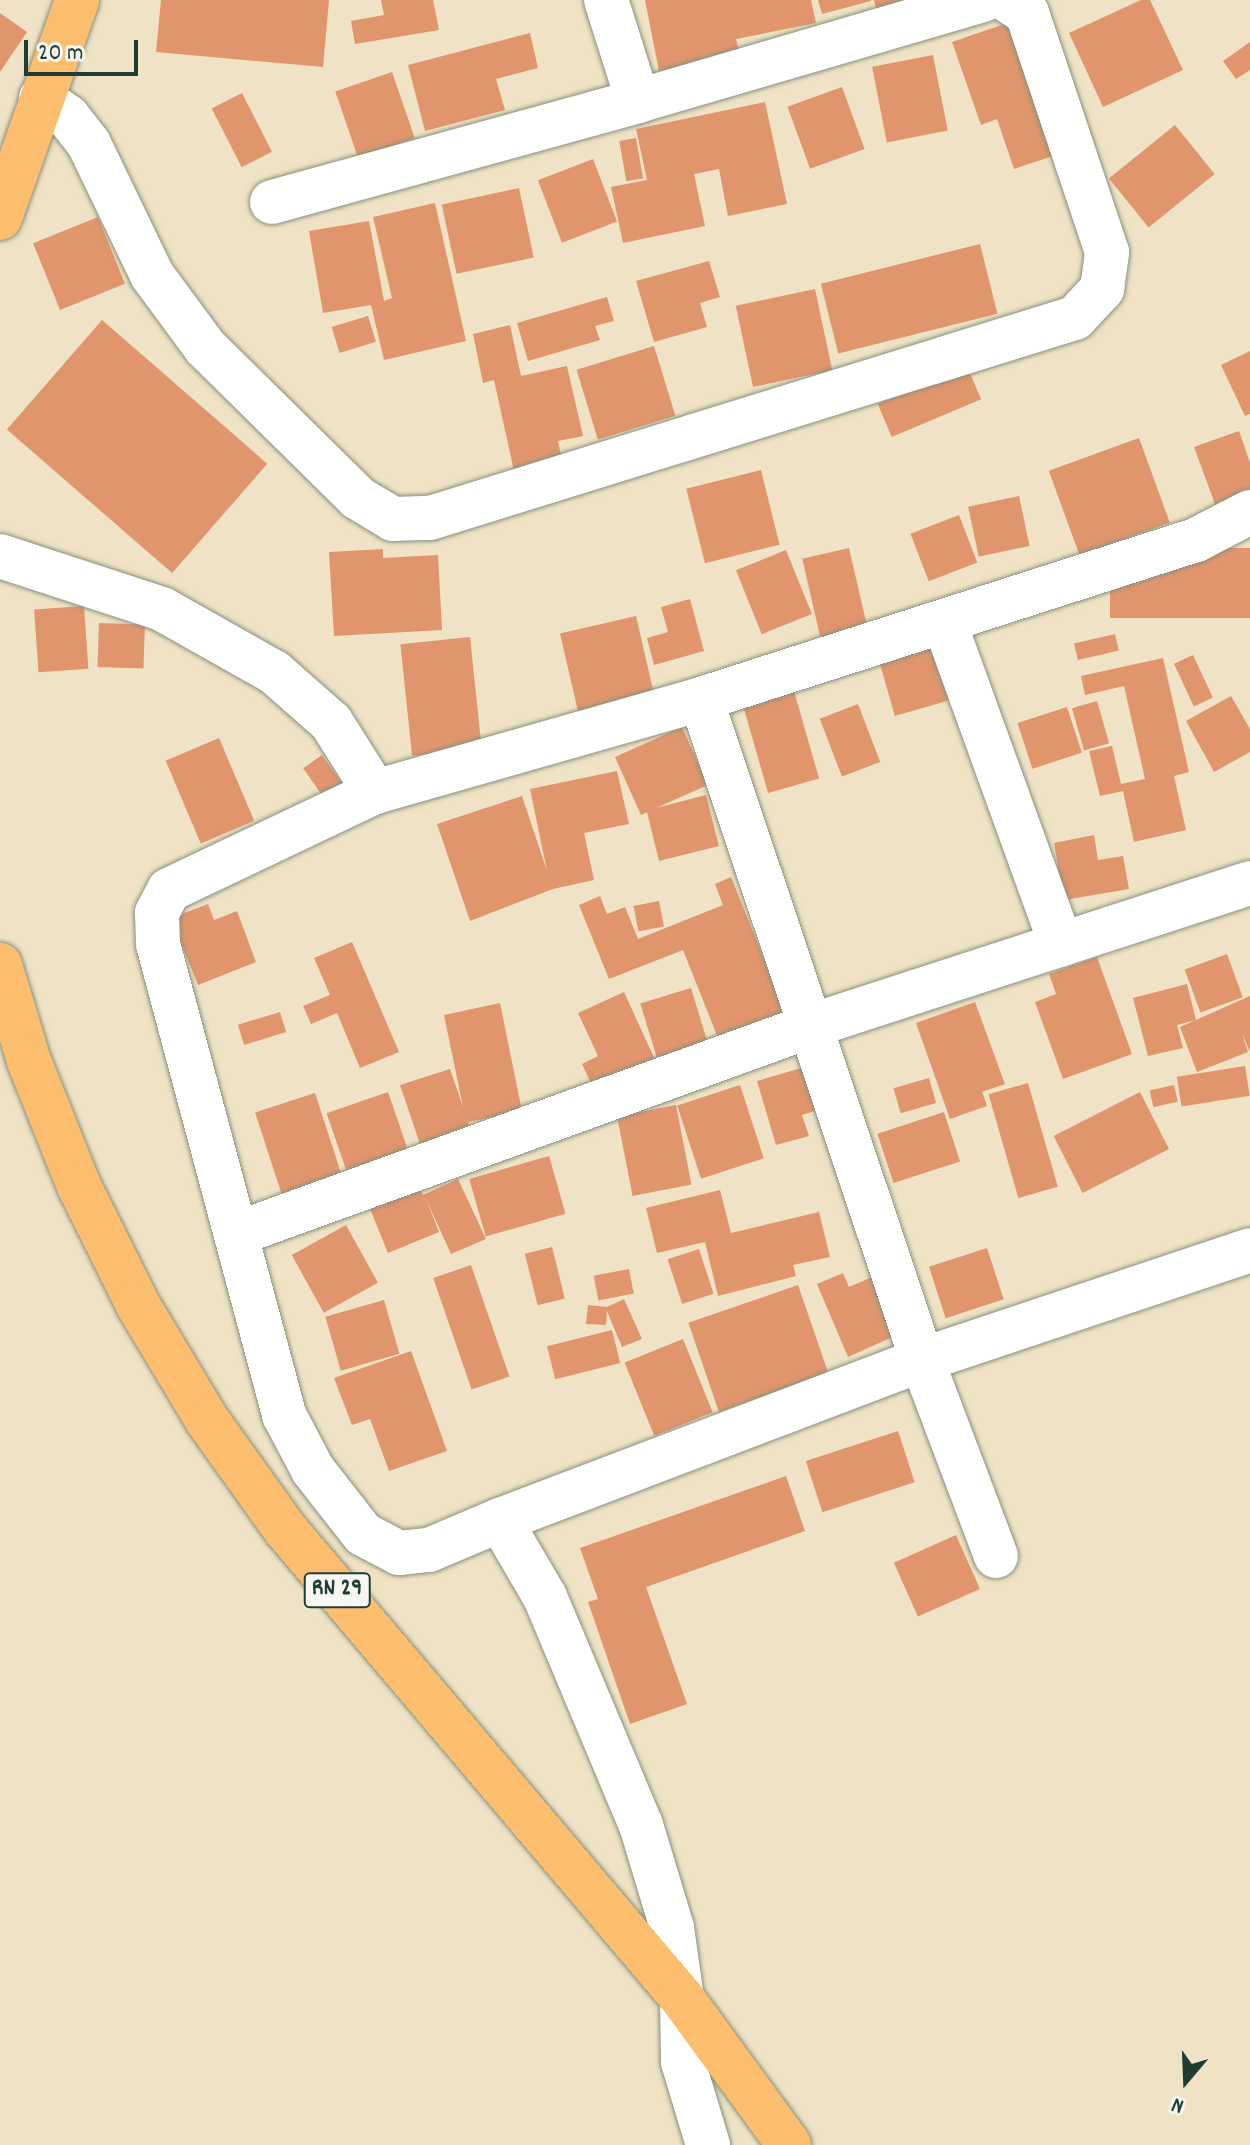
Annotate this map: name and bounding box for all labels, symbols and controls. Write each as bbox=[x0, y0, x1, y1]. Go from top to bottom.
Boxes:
scale bar bbox=[28, 24, 142, 74]
text: 20 m bbox=[38, 37, 84, 71]
road number: RN 29 bbox=[303, 1570, 371, 1610]
north arrow bbox=[1146, 2041, 1226, 2121]
text: N bbox=[1168, 2088, 1188, 2121]

